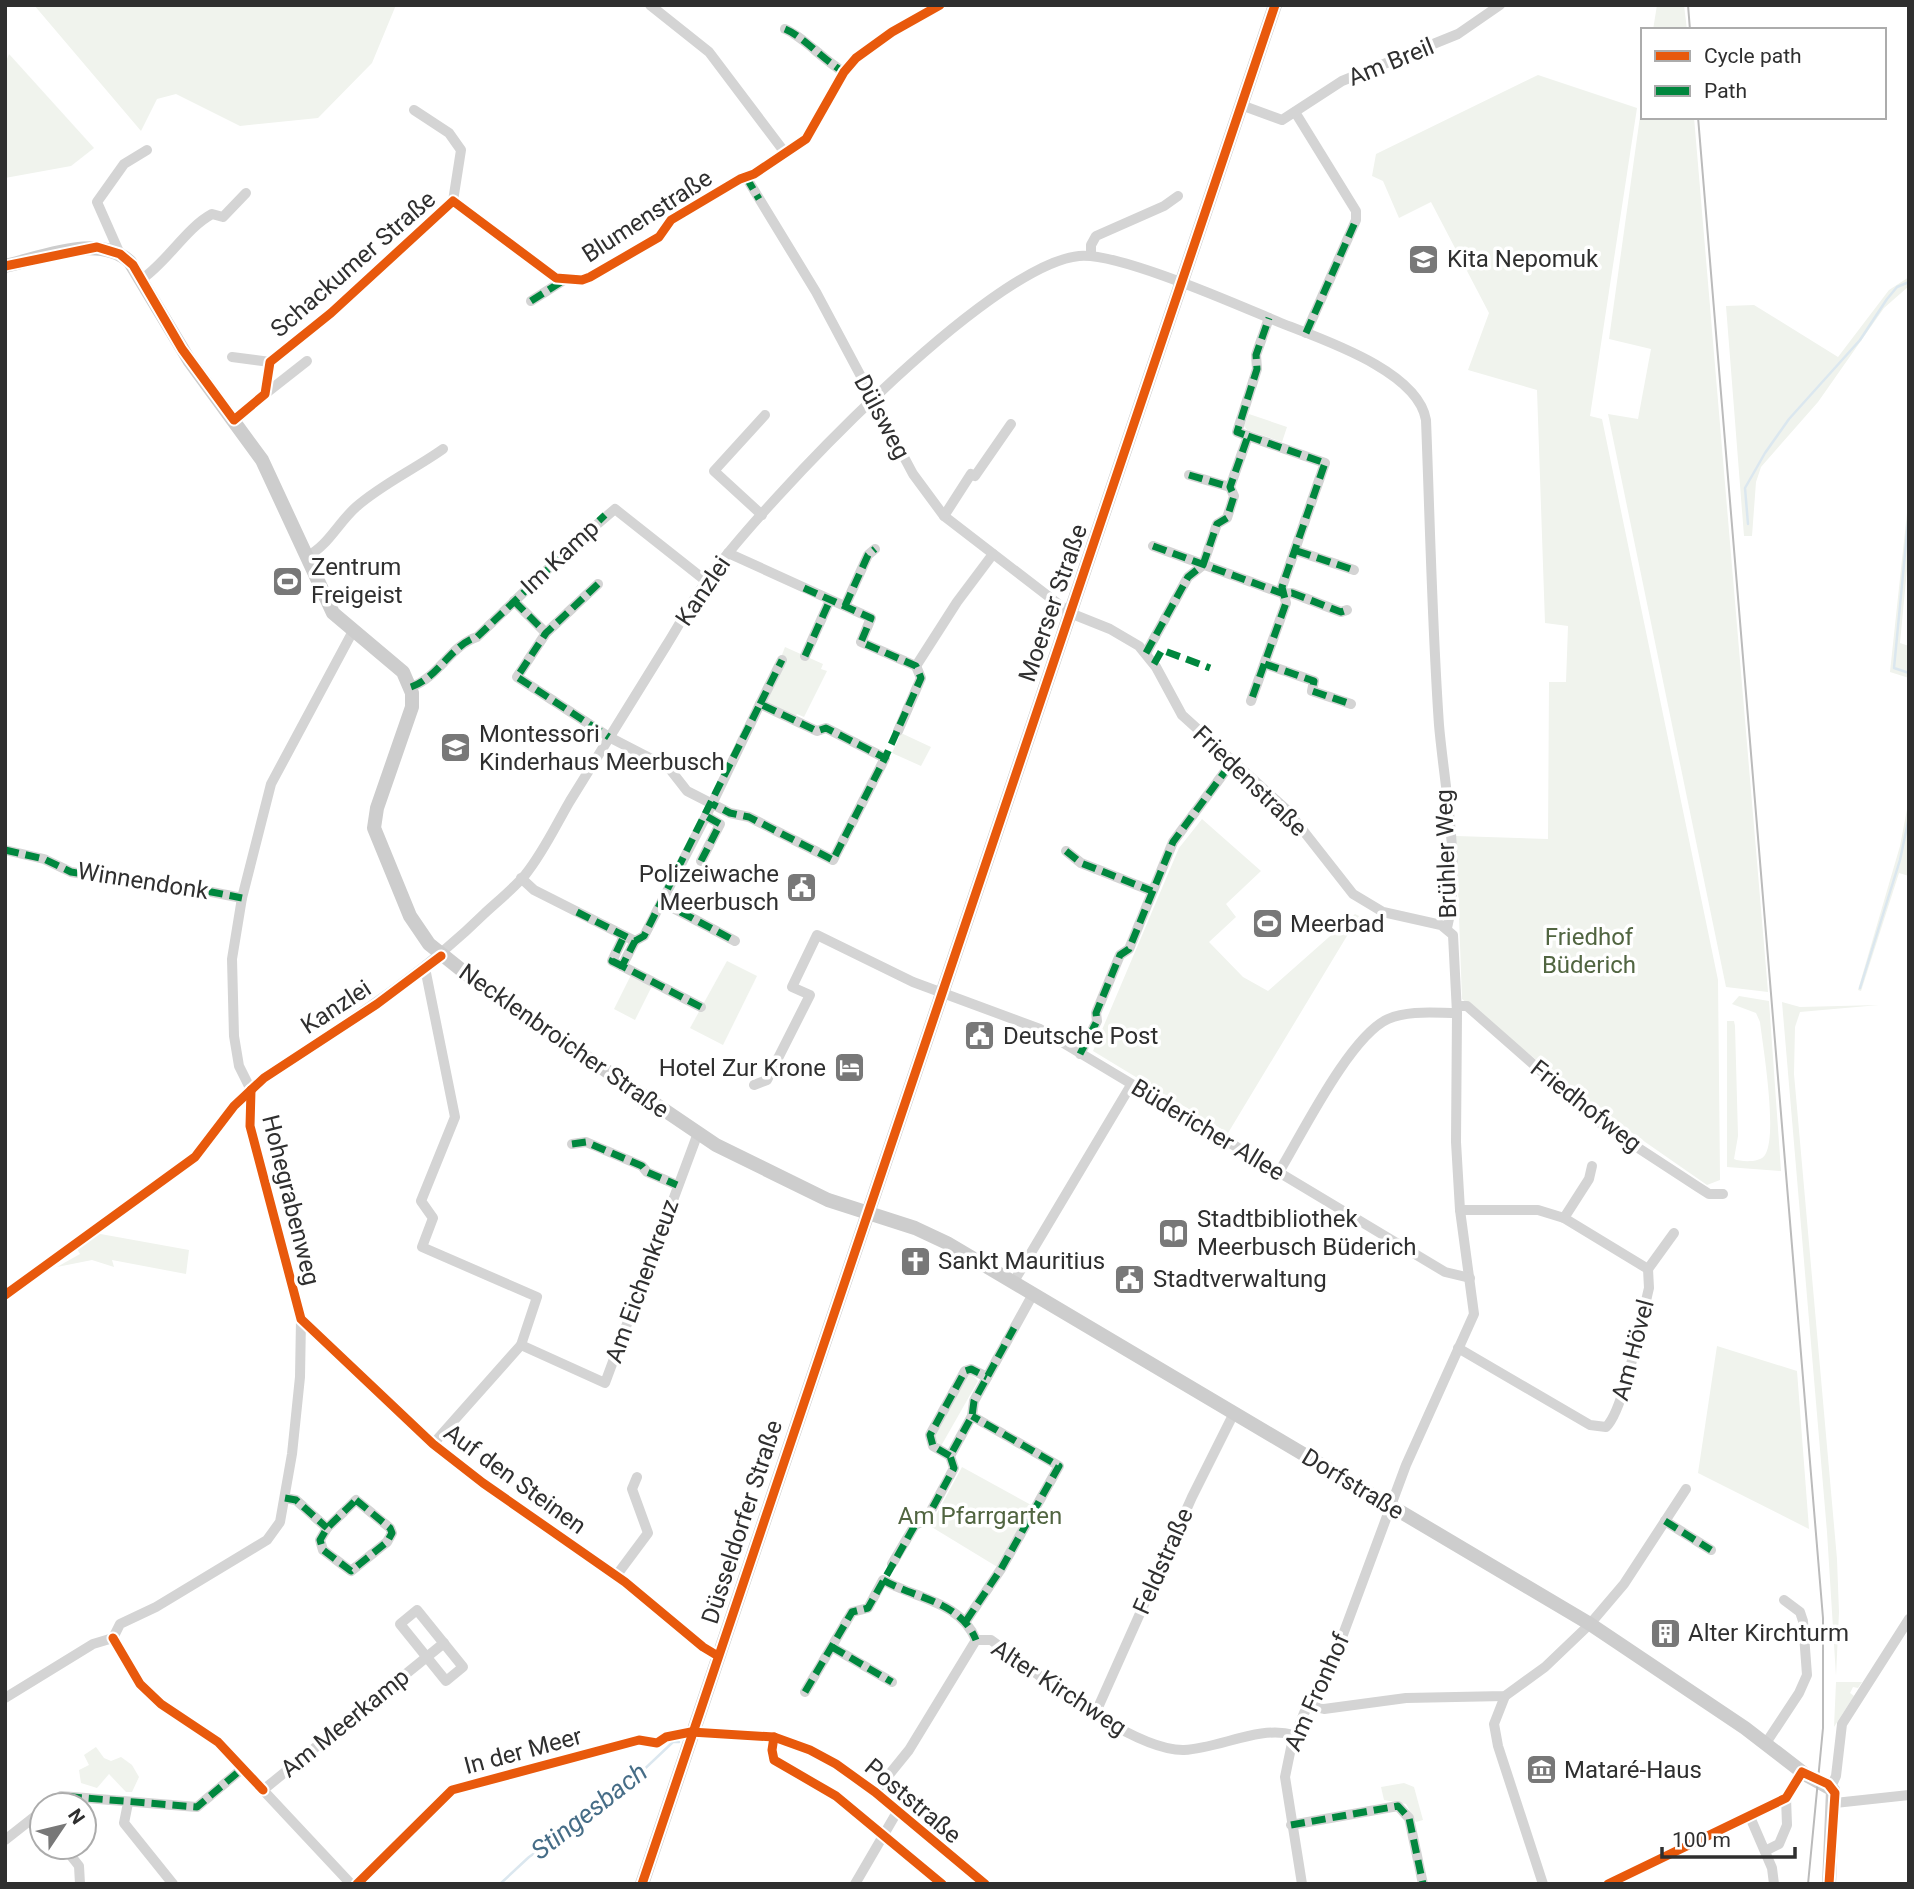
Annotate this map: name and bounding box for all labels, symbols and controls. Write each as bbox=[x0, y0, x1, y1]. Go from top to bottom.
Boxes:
legend bbox=[1641, 28, 1886, 119]
street label: Am Breil bbox=[1344, 32, 1438, 92]
text: Cycle path bbox=[1704, 44, 1802, 68]
text: Path bbox=[1704, 79, 1747, 103]
street label: Blumenstraße bbox=[577, 164, 717, 268]
street label: Schackumer Straße bbox=[265, 185, 441, 343]
school or university icon: Kita Nepomuk bbox=[1407, 242, 1441, 276]
place label: Kita Nepomuk bbox=[1447, 245, 1599, 273]
street label: Dülsweg bbox=[848, 370, 916, 464]
street label: Im Kamp bbox=[515, 514, 605, 600]
street label: Moerser Straße bbox=[1013, 521, 1093, 685]
street label: Kanzlei bbox=[670, 551, 736, 631]
place label: Zentrum Freigeist bbox=[311, 553, 403, 609]
sports icon: Zentrum Freigeist bbox=[271, 564, 305, 598]
place label: Montessori Kinderhaus Meerbusch bbox=[479, 720, 725, 776]
street label: Friedenstraße bbox=[1187, 720, 1313, 842]
school or university icon: Montessori Kinderhaus Meerbusch bbox=[439, 731, 473, 765]
street label: Brühler Weg bbox=[1430, 789, 1462, 919]
street label: Winnendonk bbox=[75, 857, 211, 905]
place label: Polizeiwache Meerbusch bbox=[639, 860, 779, 916]
public building icon: Polizeiwache Meerbusch bbox=[785, 871, 819, 905]
sports icon: Meerbad bbox=[1250, 907, 1284, 941]
place label: Meerbad bbox=[1290, 910, 1385, 938]
park label: Friedhof Büderich bbox=[1542, 923, 1636, 979]
street label: Necklenbroicher Straße bbox=[454, 958, 674, 1124]
street label: Kanzlei bbox=[296, 974, 376, 1040]
public building icon: Deutsche Post bbox=[963, 1019, 997, 1053]
place label: Deutsche Post bbox=[1003, 1022, 1158, 1050]
hotel icon: Hotel Zur Krone bbox=[832, 1051, 866, 1085]
place label: Hotel Zur Krone bbox=[659, 1054, 826, 1082]
street label: Friedhofweg bbox=[1525, 1054, 1647, 1158]
street label: Büdericher Allee bbox=[1126, 1073, 1290, 1187]
street label: Hohegrabenweg bbox=[256, 1112, 326, 1288]
street label: Am Eichenkreuz bbox=[599, 1195, 685, 1367]
place label: Stadtbibliothek Meerbusch Büderich bbox=[1197, 1205, 1417, 1261]
library icon: Stadtbibliothek Meerbusch Büderich bbox=[1157, 1216, 1191, 1250]
church icon: Sankt Mauritius bbox=[898, 1244, 932, 1278]
place label: Sankt Mauritius bbox=[938, 1247, 1105, 1275]
public building icon: Stadtverwaltung bbox=[1113, 1262, 1147, 1296]
place label: Stadtverwaltung bbox=[1153, 1265, 1327, 1293]
street label: Am Hövel bbox=[1606, 1296, 1660, 1404]
street label: Düsseldorfer Straße bbox=[696, 1417, 788, 1627]
street label: Auf den Steinen bbox=[439, 1418, 591, 1540]
street label: Dorfstraße bbox=[1297, 1443, 1409, 1525]
park label: Am Pfarrgarten bbox=[898, 1502, 1062, 1530]
street label: Feldstraße bbox=[1127, 1504, 1199, 1618]
building icon: Alter Kirchturm bbox=[1648, 1616, 1682, 1650]
place label: Alter Kirchturm bbox=[1688, 1619, 1849, 1647]
street label: Am Fronhof bbox=[1279, 1628, 1356, 1755]
street label: Alter Kirchweg bbox=[986, 1634, 1132, 1742]
street label: Am Meerkamp bbox=[275, 1663, 415, 1783]
street label: In der Meer bbox=[461, 1722, 585, 1780]
street label: Poststraße bbox=[859, 1753, 967, 1849]
museum icon: Mataré-Haus bbox=[1524, 1753, 1558, 1787]
water label: Stingesbach bbox=[525, 1756, 653, 1866]
place label: Mataré-Haus bbox=[1564, 1756, 1702, 1784]
north arrow bbox=[28, 1791, 98, 1861]
text: N bbox=[63, 1804, 90, 1829]
scale bar bbox=[1662, 1815, 1795, 1859]
text: 100 m bbox=[1672, 1828, 1731, 1852]

